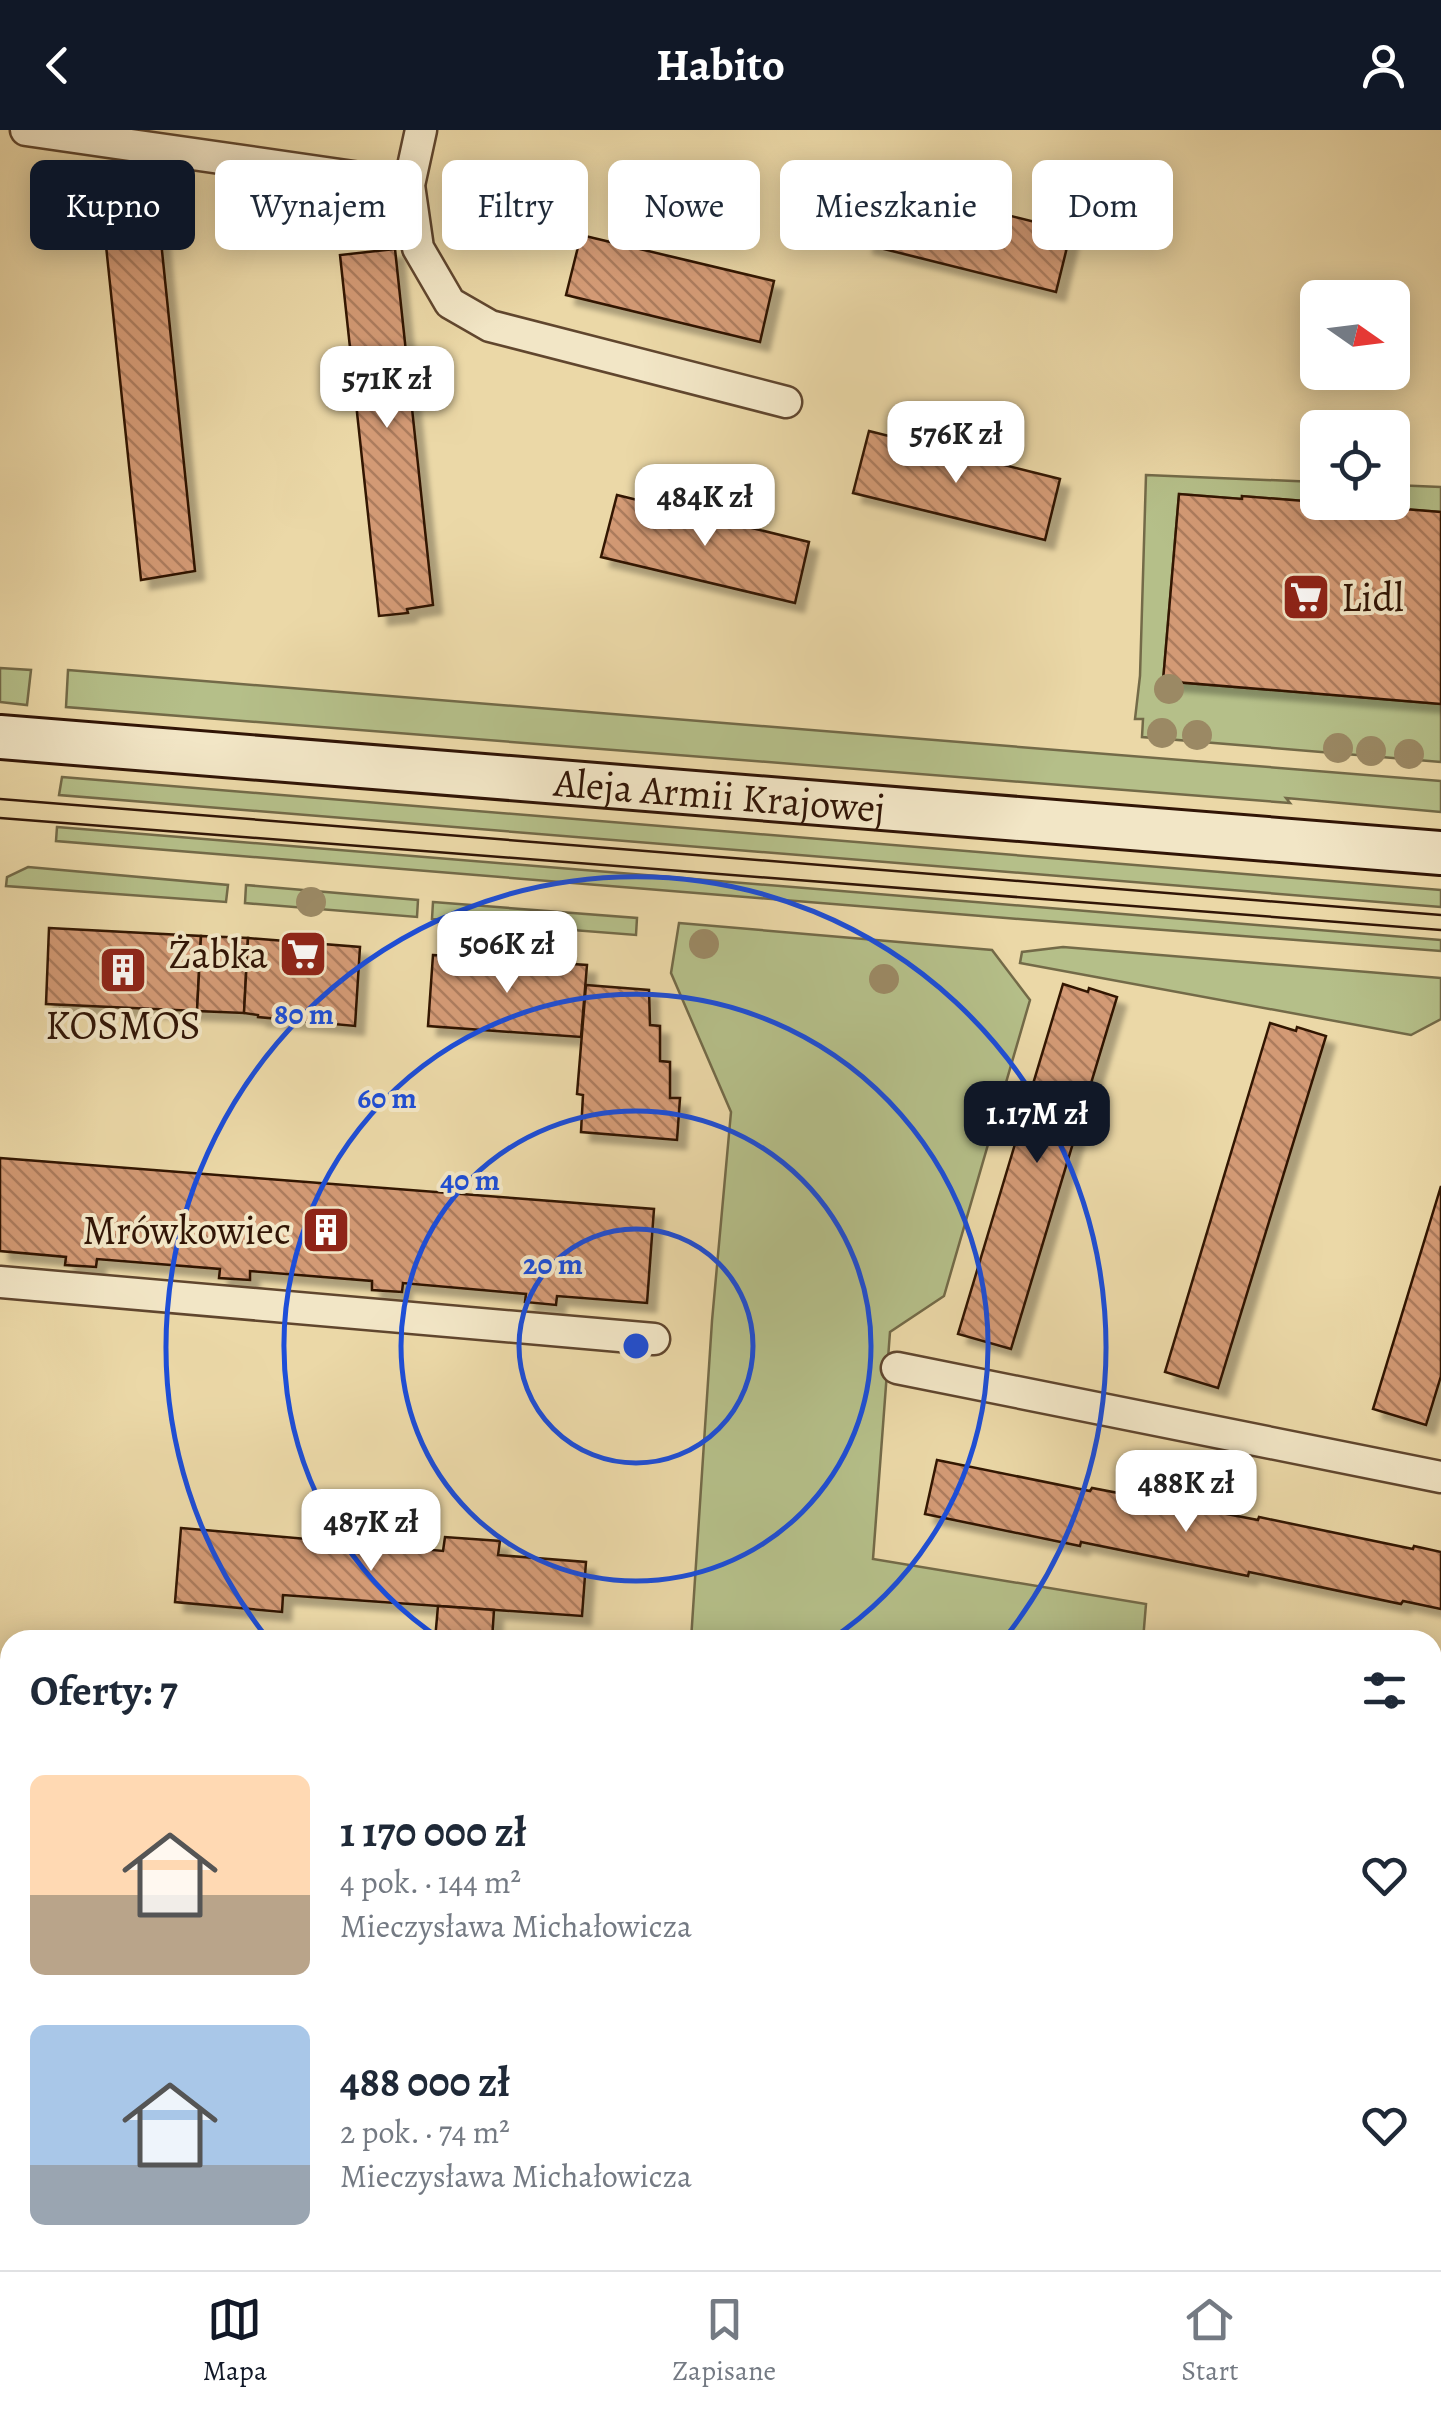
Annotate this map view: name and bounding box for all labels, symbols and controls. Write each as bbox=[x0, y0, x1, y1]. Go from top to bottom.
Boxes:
text: Habito bbox=[656, 34, 785, 96]
icon: back bbox=[30, 38, 85, 93]
icon: person bbox=[1356, 38, 1411, 93]
chip: Kupno bbox=[30, 160, 195, 250]
chip: Wynajem bbox=[215, 160, 422, 250]
chip: Filtry bbox=[442, 160, 588, 250]
chip: Nowe bbox=[608, 160, 760, 250]
chip: Mieszkanie bbox=[780, 160, 1012, 250]
chip: Dom bbox=[1032, 160, 1173, 250]
north arrow bbox=[1300, 280, 1410, 390]
map controls bbox=[1300, 280, 1410, 520]
pin: 571K zł bbox=[295, 346, 479, 431]
text: 571K zł bbox=[342, 356, 432, 400]
pin: 576K zł bbox=[864, 401, 1048, 486]
button: locate bbox=[1300, 410, 1410, 520]
text: 576K zł bbox=[909, 411, 1003, 455]
pin: 484K zł bbox=[613, 464, 797, 549]
text: 484K zł bbox=[657, 474, 753, 518]
place label: Lidl bbox=[1341, 570, 1404, 625]
supermarket icon: Lidl bbox=[1280, 571, 1332, 623]
street label: Aleja Armii Krajowej bbox=[551, 755, 887, 836]
pin: 506K zł bbox=[415, 911, 599, 996]
text: 506K zł bbox=[459, 921, 555, 965]
place label: Żabka bbox=[169, 927, 268, 982]
supermarket icon: Żabka bbox=[277, 928, 329, 980]
building icon: KOSMOS bbox=[97, 944, 149, 996]
text: 80 m bbox=[274, 994, 334, 1034]
place label: KOSMOS bbox=[45, 998, 201, 1053]
text: 60 m bbox=[357, 1078, 417, 1118]
pin: 1.17M zł bbox=[934, 1081, 1140, 1166]
text: 1.17M zł bbox=[986, 1091, 1088, 1135]
text: 40 m bbox=[440, 1160, 500, 1200]
place label: Mrówkowiec bbox=[82, 1203, 291, 1258]
building icon: Mrówkowiec bbox=[300, 1204, 352, 1256]
text: 20 m bbox=[523, 1244, 583, 1284]
centre of rings bbox=[618, 1328, 654, 1364]
pin: 488K zł bbox=[1094, 1450, 1278, 1535]
text: 488K zł bbox=[1138, 1460, 1234, 1504]
pin: 487K zł bbox=[279, 1489, 463, 1574]
text: 487K zł bbox=[323, 1499, 419, 1543]
text: Oferty: 7 bbox=[30, 1662, 178, 1719]
icon: filters bbox=[1357, 1663, 1412, 1718]
text: 1 170 000 zł bbox=[340, 1803, 526, 1860]
icon: home bbox=[110, 1815, 230, 1935]
icon: heart bbox=[1357, 1848, 1412, 1903]
text: 4 pok. · 144 m² bbox=[340, 1860, 521, 1904]
text: Mieczysława Michałowicza bbox=[340, 1904, 692, 1948]
text: 488 000 zł bbox=[340, 2053, 510, 2110]
icon: home bbox=[110, 2065, 230, 2185]
icon: heart bbox=[1357, 2098, 1412, 2153]
text: 2 pok. · 74 m² bbox=[340, 2110, 510, 2154]
text: Mieczysława Michałowicza bbox=[340, 2154, 692, 2198]
tab: Mapa bbox=[203, 2292, 267, 2390]
tab: Zapisane bbox=[672, 2292, 776, 2390]
tab: Start bbox=[1181, 2292, 1238, 2390]

